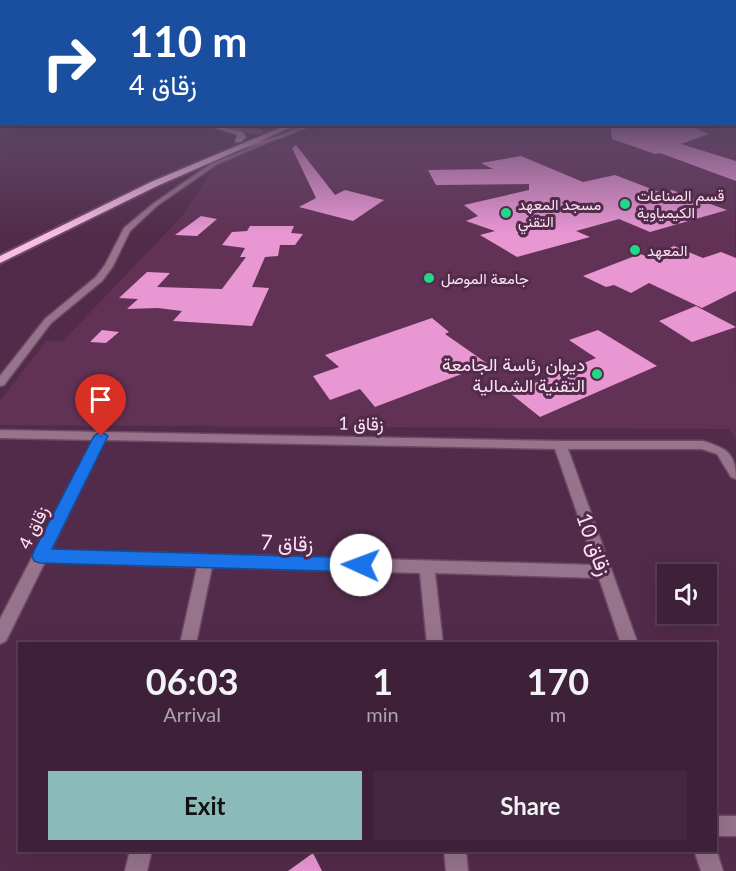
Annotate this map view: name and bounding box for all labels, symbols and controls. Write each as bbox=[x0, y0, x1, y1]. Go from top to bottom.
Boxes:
text: 110 m bbox=[129, 16, 247, 66]
icon: right bbox=[30, 24, 108, 102]
text: زقاق 4 bbox=[129, 68, 197, 101]
place label: قسم الصناعات الكيمياوية bbox=[637, 186, 725, 222]
place label: مسجد المعهد التقني bbox=[518, 195, 601, 235]
marker: قسم الصناعات الكيمياوية bbox=[618, 197, 632, 211]
marker: مسجد المعهد التقني bbox=[499, 206, 513, 220]
place label: المعهد bbox=[647, 241, 687, 260]
marker: المعهد bbox=[628, 243, 642, 257]
place label: جامعة الموصل bbox=[441, 269, 529, 288]
marker: جامعة الموصل bbox=[422, 271, 436, 285]
place label: ديوان رئاسة الجامعة التقنية الشمالية bbox=[442, 353, 585, 396]
marker: ديوان رئاسة الجامعة التقنية الشمالية bbox=[590, 367, 604, 381]
pin bbox=[75, 374, 126, 436]
icon: arrive bbox=[84, 383, 117, 416]
street label: زقاق 1 bbox=[338, 412, 384, 435]
street label: زقاق 4 bbox=[13, 502, 54, 553]
street label: زقاق 10 bbox=[570, 509, 618, 580]
street label: زقاق 7 bbox=[260, 529, 314, 557]
position arrow bbox=[329, 533, 393, 597]
map controls bbox=[657, 564, 717, 624]
button: sound bbox=[657, 564, 717, 624]
text: 06:03 bbox=[146, 659, 239, 703]
text: 1 bbox=[372, 659, 393, 703]
text: 170 bbox=[527, 659, 589, 703]
text: Arrival bbox=[163, 702, 221, 726]
text: min bbox=[366, 702, 399, 726]
text: m bbox=[550, 702, 566, 726]
button: Exit bbox=[48, 771, 362, 840]
button: Share bbox=[374, 771, 687, 840]

